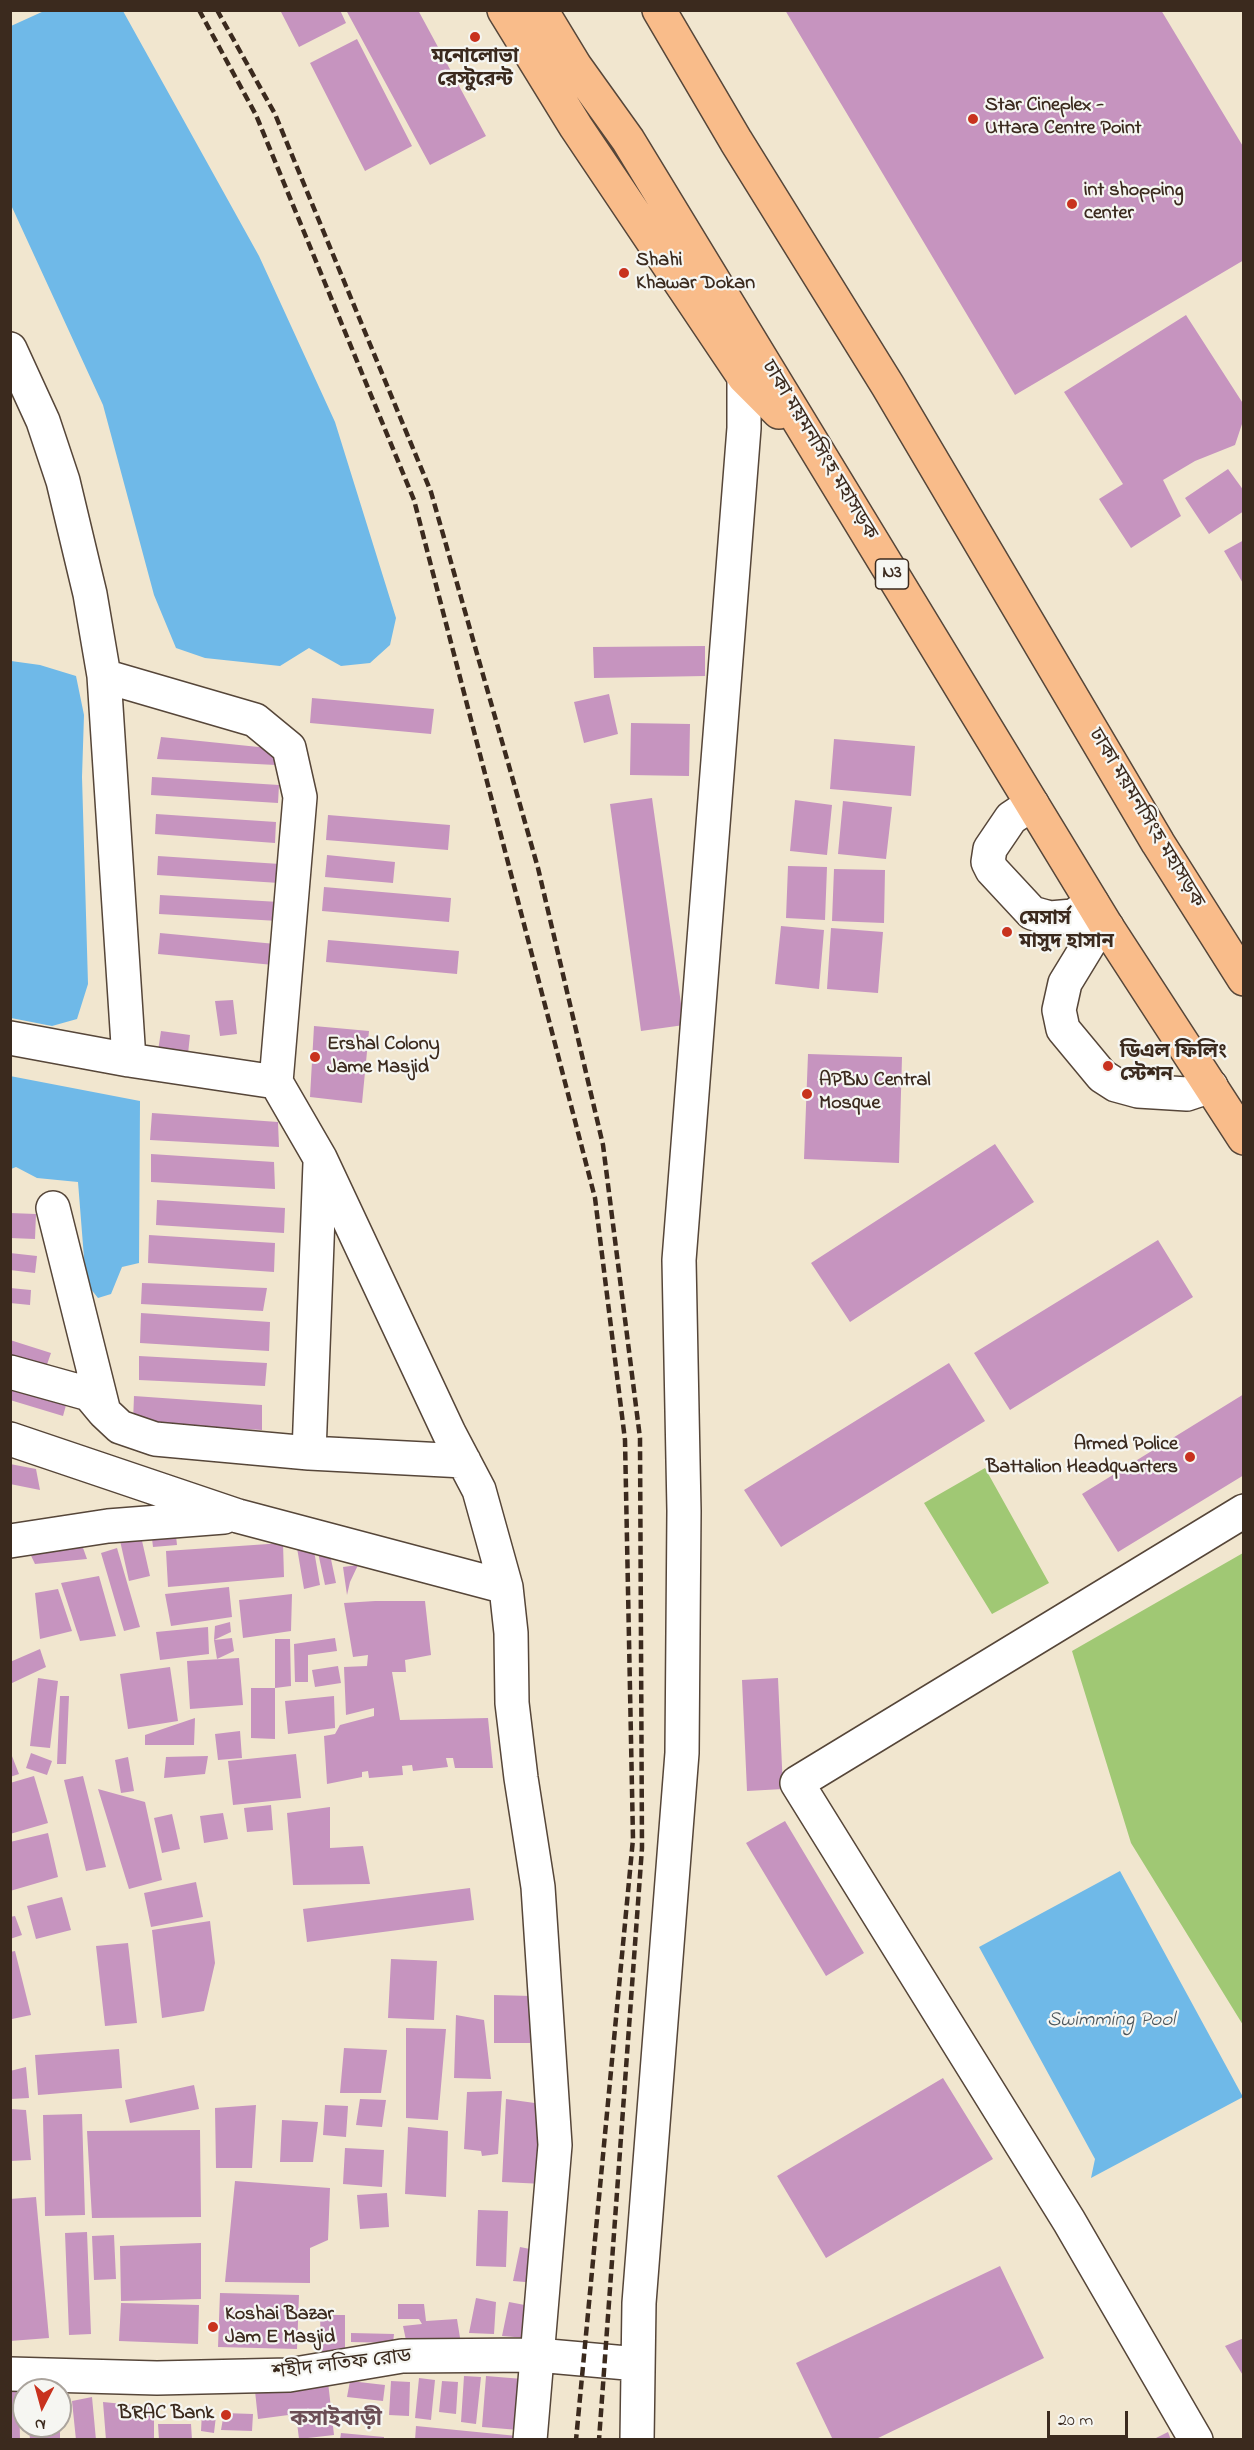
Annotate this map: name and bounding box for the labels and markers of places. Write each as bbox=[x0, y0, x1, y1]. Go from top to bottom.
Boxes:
marker: মনোলোভা রেস্টুরেন্ট bbox=[468, 30, 482, 44]
place label: মনোলোভা রেস্টুরেন্ট bbox=[431, 47, 519, 94]
place label: Star Cineplex - Uttara Centre Point bbox=[985, 95, 1142, 142]
marker: Star Cineplex - Uttara Centre Point bbox=[966, 112, 980, 126]
place label: int shopping center bbox=[1084, 180, 1183, 227]
marker: int shopping center bbox=[1065, 197, 1079, 211]
place label: Shahi Khawar Dokan bbox=[636, 250, 755, 297]
marker: Shahi Khawar Dokan bbox=[617, 266, 631, 280]
place label: মেসার্স মাসুদ হাসান bbox=[1019, 909, 1114, 956]
marker: মেসার্স মাসুদ হাসান bbox=[1000, 925, 1014, 939]
place label: Ershal Colony Jame Masjid bbox=[327, 1034, 440, 1081]
place label: ডিএল ফিলিং স্টেশন bbox=[1120, 1042, 1227, 1089]
marker: Ershal Colony Jame Masjid bbox=[308, 1050, 322, 1064]
marker: ডিএল ফিলিং স্টেশন bbox=[1101, 1059, 1115, 1073]
place label: APBN Central Mosque bbox=[819, 1070, 931, 1117]
marker: APBN Central Mosque bbox=[800, 1087, 814, 1101]
place label: Armed Police Battalion Headquarters bbox=[986, 1434, 1178, 1481]
marker: Armed Police Battalion Headquarters bbox=[1183, 1450, 1197, 1464]
place label: Koshai Bazar Jam E Masjid bbox=[225, 2304, 335, 2351]
marker: Koshai Bazar Jam E Masjid bbox=[206, 2320, 220, 2334]
place label: BRAC Bank bbox=[118, 2403, 214, 2427]
marker: BRAC Bank bbox=[219, 2408, 233, 2422]

